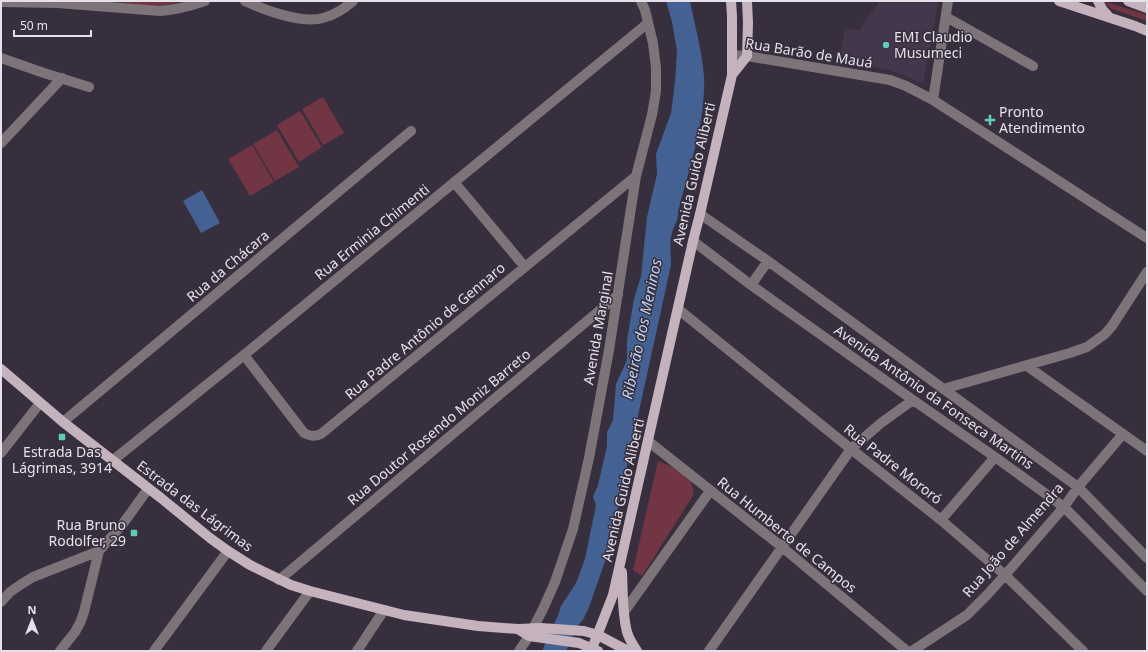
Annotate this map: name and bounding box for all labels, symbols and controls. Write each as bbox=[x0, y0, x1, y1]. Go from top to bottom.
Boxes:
scale bar bbox=[14, 12, 91, 38]
text: 50 m bbox=[20, 17, 48, 34]
place label: EMI Claudio Musumeci bbox=[894, 27, 973, 62]
street label: Rua Barão de Mauá bbox=[744, 33, 874, 72]
marker: EMI Claudio Musumeci bbox=[881, 40, 891, 50]
street label: Avenida Guido Aliberti bbox=[668, 100, 719, 247]
place label: Pronto Atendimento bbox=[999, 102, 1085, 137]
marker: Pronto Atendimento bbox=[984, 114, 996, 126]
street label: Rua Erminia Chimenti bbox=[310, 179, 433, 284]
street label: Rua da Chácara bbox=[182, 225, 273, 306]
water label: Ribeirão dos Meninos bbox=[616, 256, 666, 401]
street label: Rua Padre Antônio de Gennaro bbox=[341, 258, 509, 403]
street label: Avenida Marginal bbox=[578, 270, 617, 386]
street label: Avenida Antônio da Fonseca Martins bbox=[831, 320, 1038, 473]
street label: Rua Doutor Rosendo Moniz Barreto bbox=[343, 344, 534, 509]
street label: Avenida Guido Aliberti bbox=[597, 416, 648, 563]
street label: Rua Padre Mororó bbox=[840, 419, 946, 508]
marker: Estrada Das Lágrimas, 3914 bbox=[57, 432, 67, 442]
place label: Estrada Das Lágrimas, 3914 bbox=[12, 442, 112, 477]
street label: Estrada das Lágrimas bbox=[133, 456, 257, 556]
street label: Rua Humberto de Campos bbox=[714, 472, 861, 597]
street label: Rua João de Almendra bbox=[958, 479, 1067, 601]
place label: Rua Bruno Rodolfer, 29 bbox=[48, 515, 126, 550]
marker: Rua Bruno Rodolfer, 29 bbox=[129, 528, 139, 538]
north arrow bbox=[12, 600, 52, 640]
text: N bbox=[28, 602, 36, 617]

